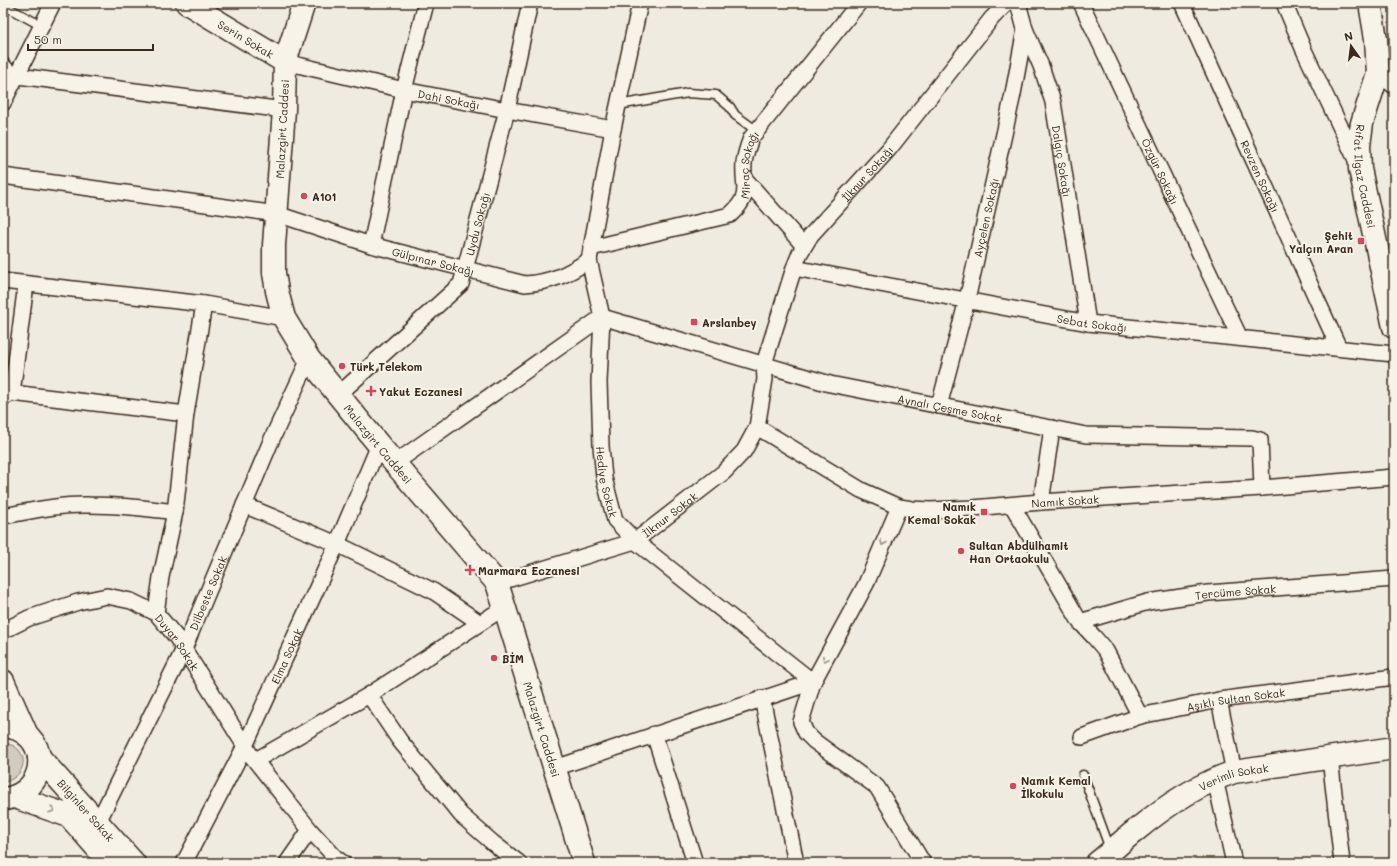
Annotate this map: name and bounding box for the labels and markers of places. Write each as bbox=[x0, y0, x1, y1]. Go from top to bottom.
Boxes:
place label: A101 bbox=[312, 189, 337, 204]
marker: A101 bbox=[299, 191, 309, 201]
place label: Şehit Yalçın Aran bbox=[1289, 228, 1353, 256]
marker: Şehit Yalçın Aran bbox=[1356, 236, 1366, 246]
place label: Arslanbey bbox=[702, 315, 757, 330]
marker: Arslanbey bbox=[689, 317, 699, 327]
place label: Türk Telekom bbox=[350, 359, 423, 374]
marker: Türk Telekom bbox=[337, 361, 347, 371]
place label: Yakut Eczanesi bbox=[379, 384, 463, 399]
marker: Yakut Eczanesi bbox=[366, 386, 376, 396]
place label: Namık Kemal Sokak bbox=[908, 499, 976, 527]
marker: Namık Kemal Sokak bbox=[979, 507, 989, 517]
place label: Sultan Abdülhamit Han Ortaokulu bbox=[969, 538, 1069, 566]
marker: Sultan Abdülhamit Han Ortaokulu bbox=[956, 546, 966, 556]
place label: Marmara Eczanesi bbox=[478, 563, 580, 578]
marker: Marmara Eczanesi bbox=[465, 565, 475, 575]
place label: BİM bbox=[502, 651, 524, 666]
marker: BİM bbox=[489, 653, 499, 663]
place label: Namık Kemal İlkokulu bbox=[1021, 773, 1091, 801]
marker: Namık Kemal İlkokulu bbox=[1008, 781, 1018, 791]

